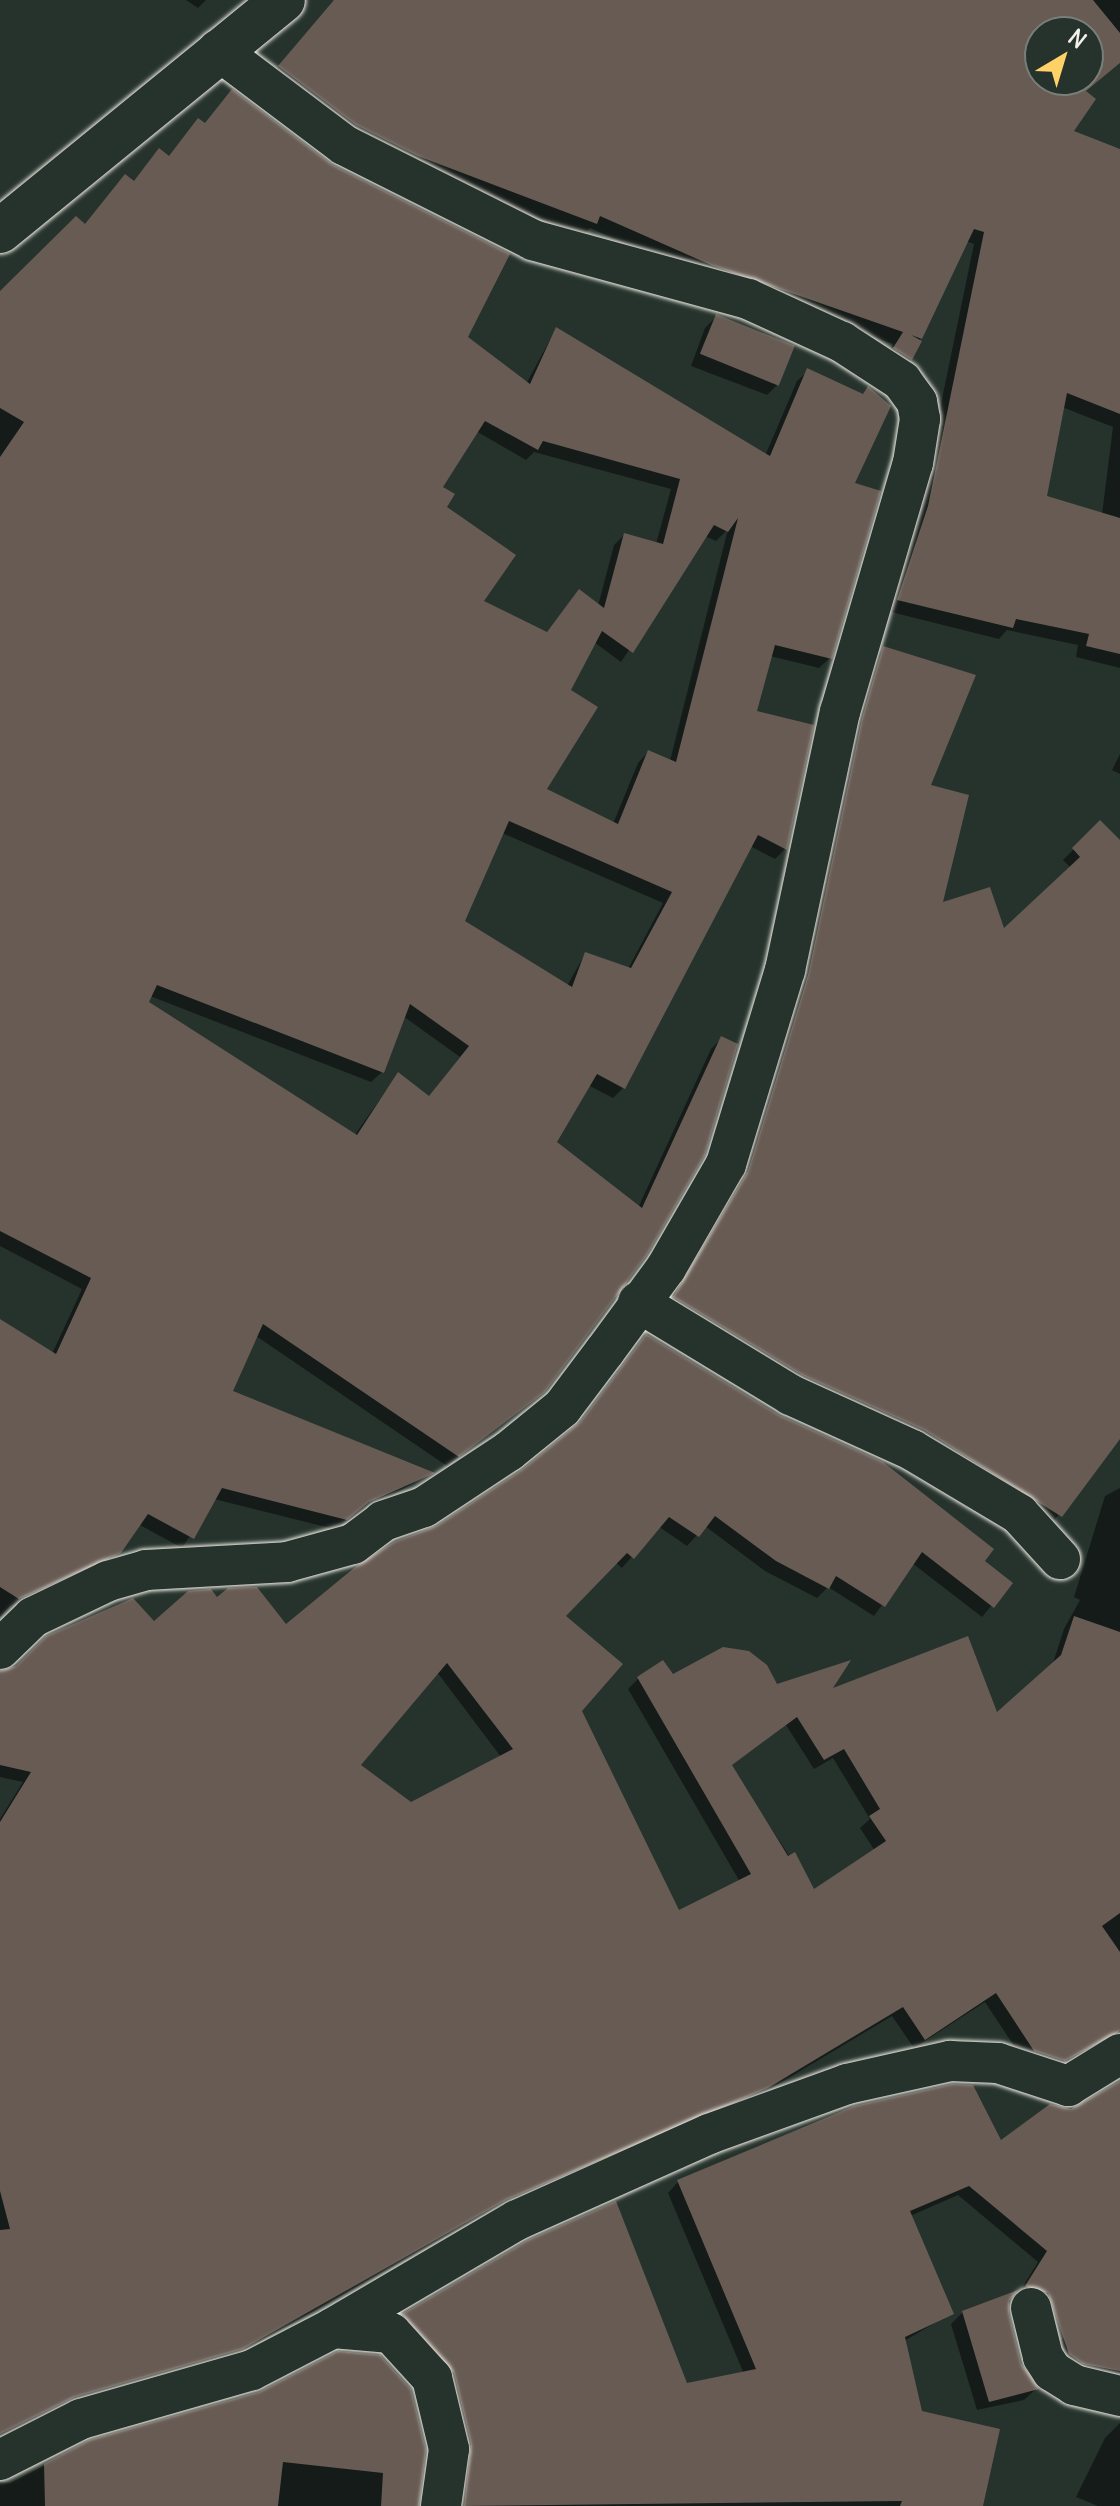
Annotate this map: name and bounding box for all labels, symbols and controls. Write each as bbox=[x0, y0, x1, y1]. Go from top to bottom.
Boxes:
north arrow bbox=[1024, 16, 1104, 96]
text: N bbox=[1063, 23, 1092, 54]

